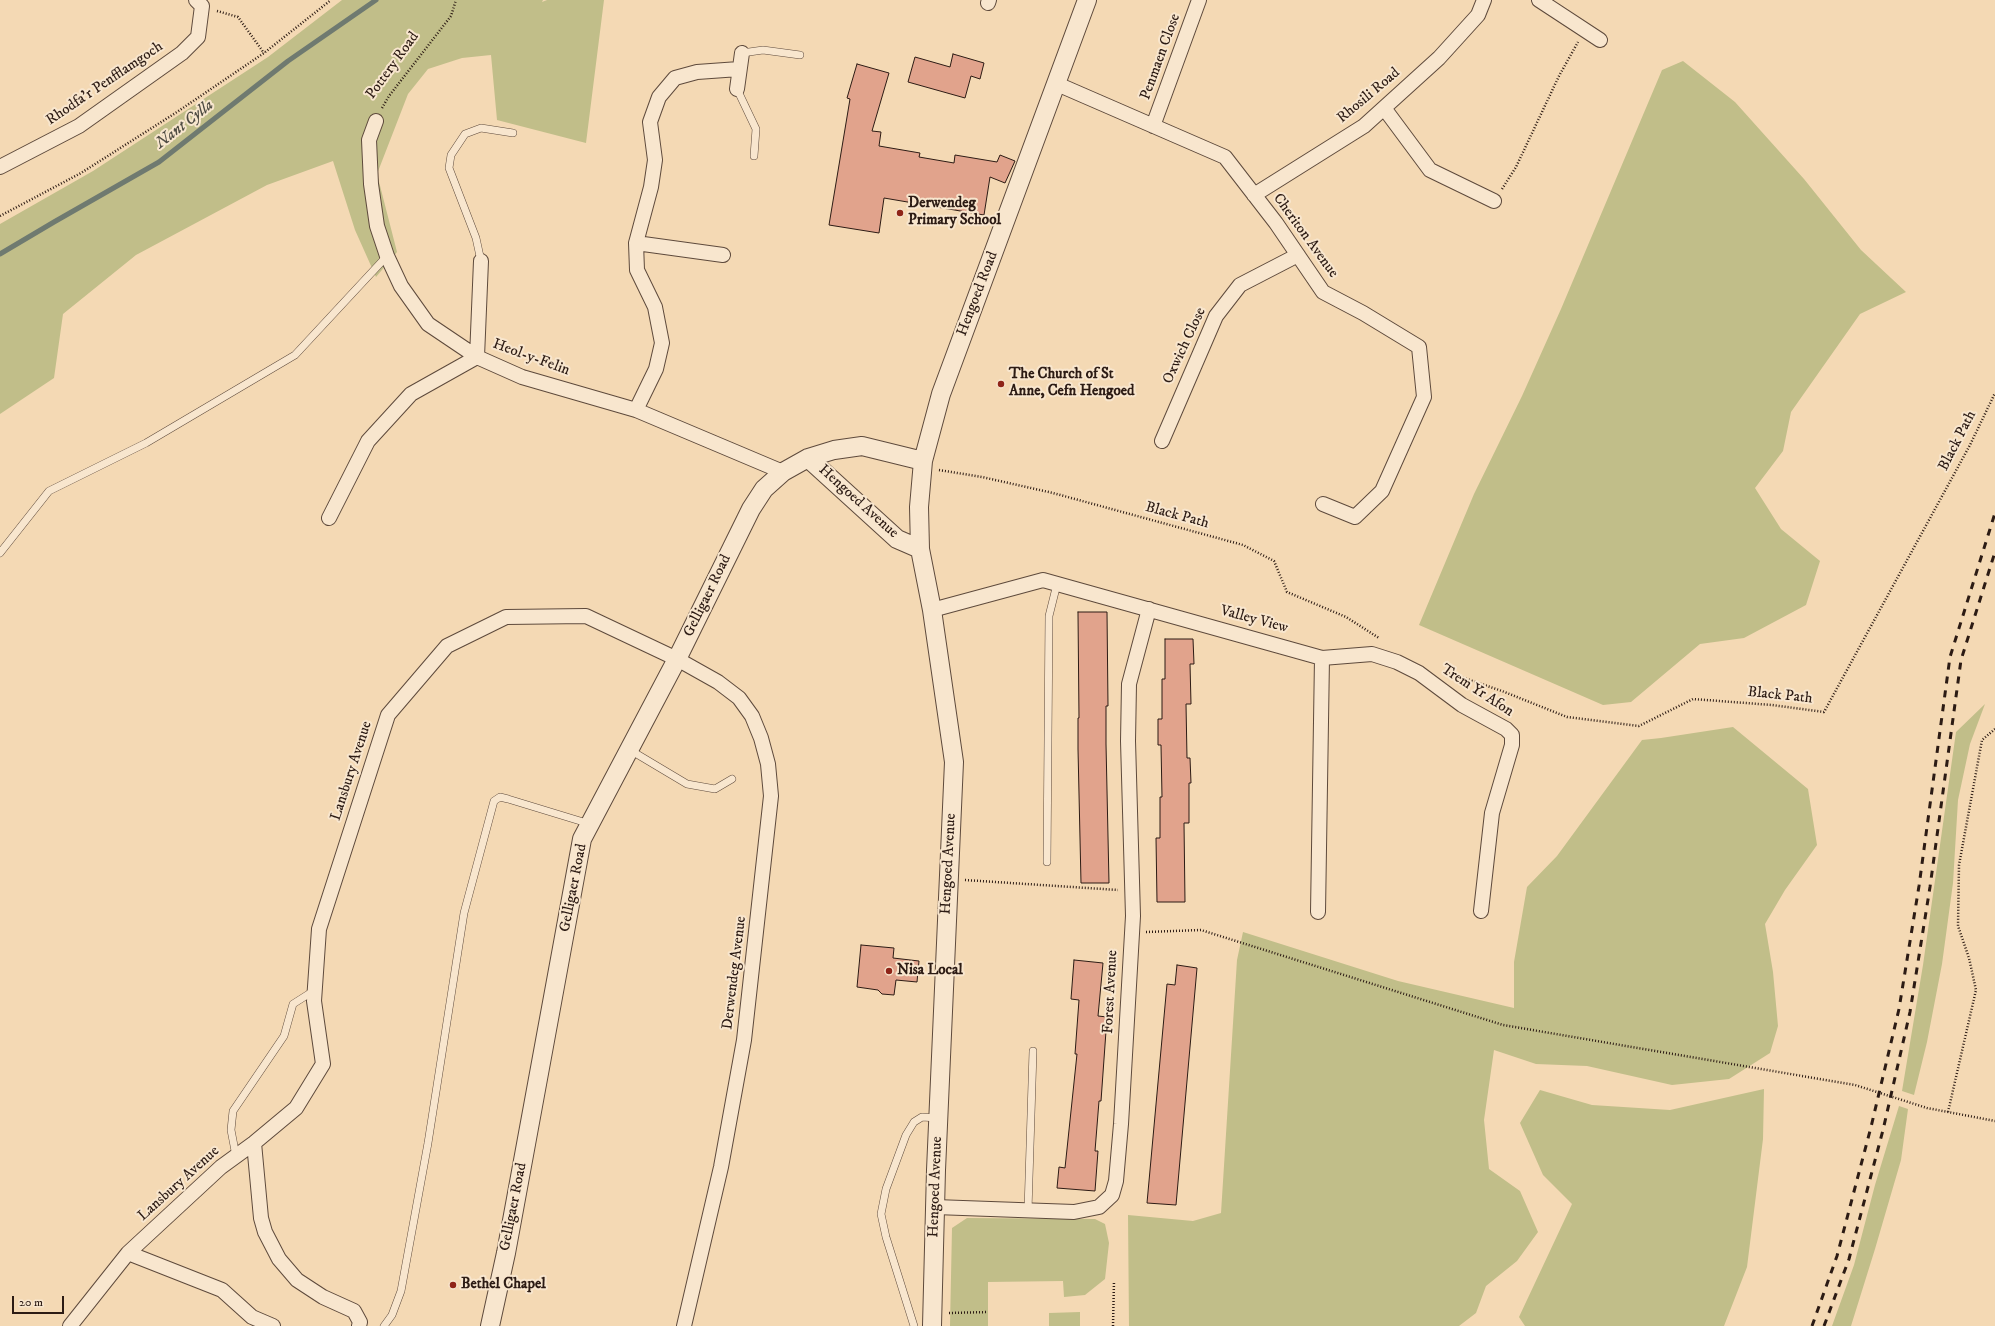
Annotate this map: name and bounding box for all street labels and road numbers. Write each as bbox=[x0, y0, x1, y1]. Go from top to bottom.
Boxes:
street label: Penmaen Close bbox=[1137, 11, 1185, 103]
street label: Pottery Road bbox=[363, 29, 423, 103]
street label: Rhodfa'r Penfflamgoch bbox=[43, 38, 167, 130]
street label: Rhosili Road bbox=[1334, 64, 1404, 128]
street label: Cheriton Avenue bbox=[1268, 190, 1342, 282]
street label: Hengoed Road bbox=[954, 249, 1002, 339]
street label: Oxwich Close bbox=[1160, 305, 1210, 387]
street label: Heol-y-Felin bbox=[490, 336, 572, 380]
street label: Black Path bbox=[1935, 408, 1981, 474]
street label: Hengoed Avenue bbox=[814, 461, 902, 543]
street label: Black Path bbox=[1143, 499, 1211, 533]
street label: Gelligaer Road bbox=[680, 552, 736, 640]
street label: Valley View bbox=[1218, 602, 1290, 638]
street label: Trem Yr Afon bbox=[1437, 661, 1517, 721]
street label: Black Path bbox=[1747, 684, 1813, 708]
street label: Lansbury Avenue bbox=[327, 719, 377, 823]
street label: Hengoed Avenue bbox=[937, 813, 961, 915]
street label: Gelligaer Road bbox=[557, 842, 591, 934]
street label: Derwendeg Avenue bbox=[719, 915, 751, 1031]
street label: Forest Avenue bbox=[1100, 950, 1122, 1034]
street label: Hengoed Avenue bbox=[925, 1136, 947, 1238]
street label: Lansbury Avenue bbox=[135, 1143, 223, 1225]
street label: Gelligaer Road bbox=[497, 1161, 531, 1253]

